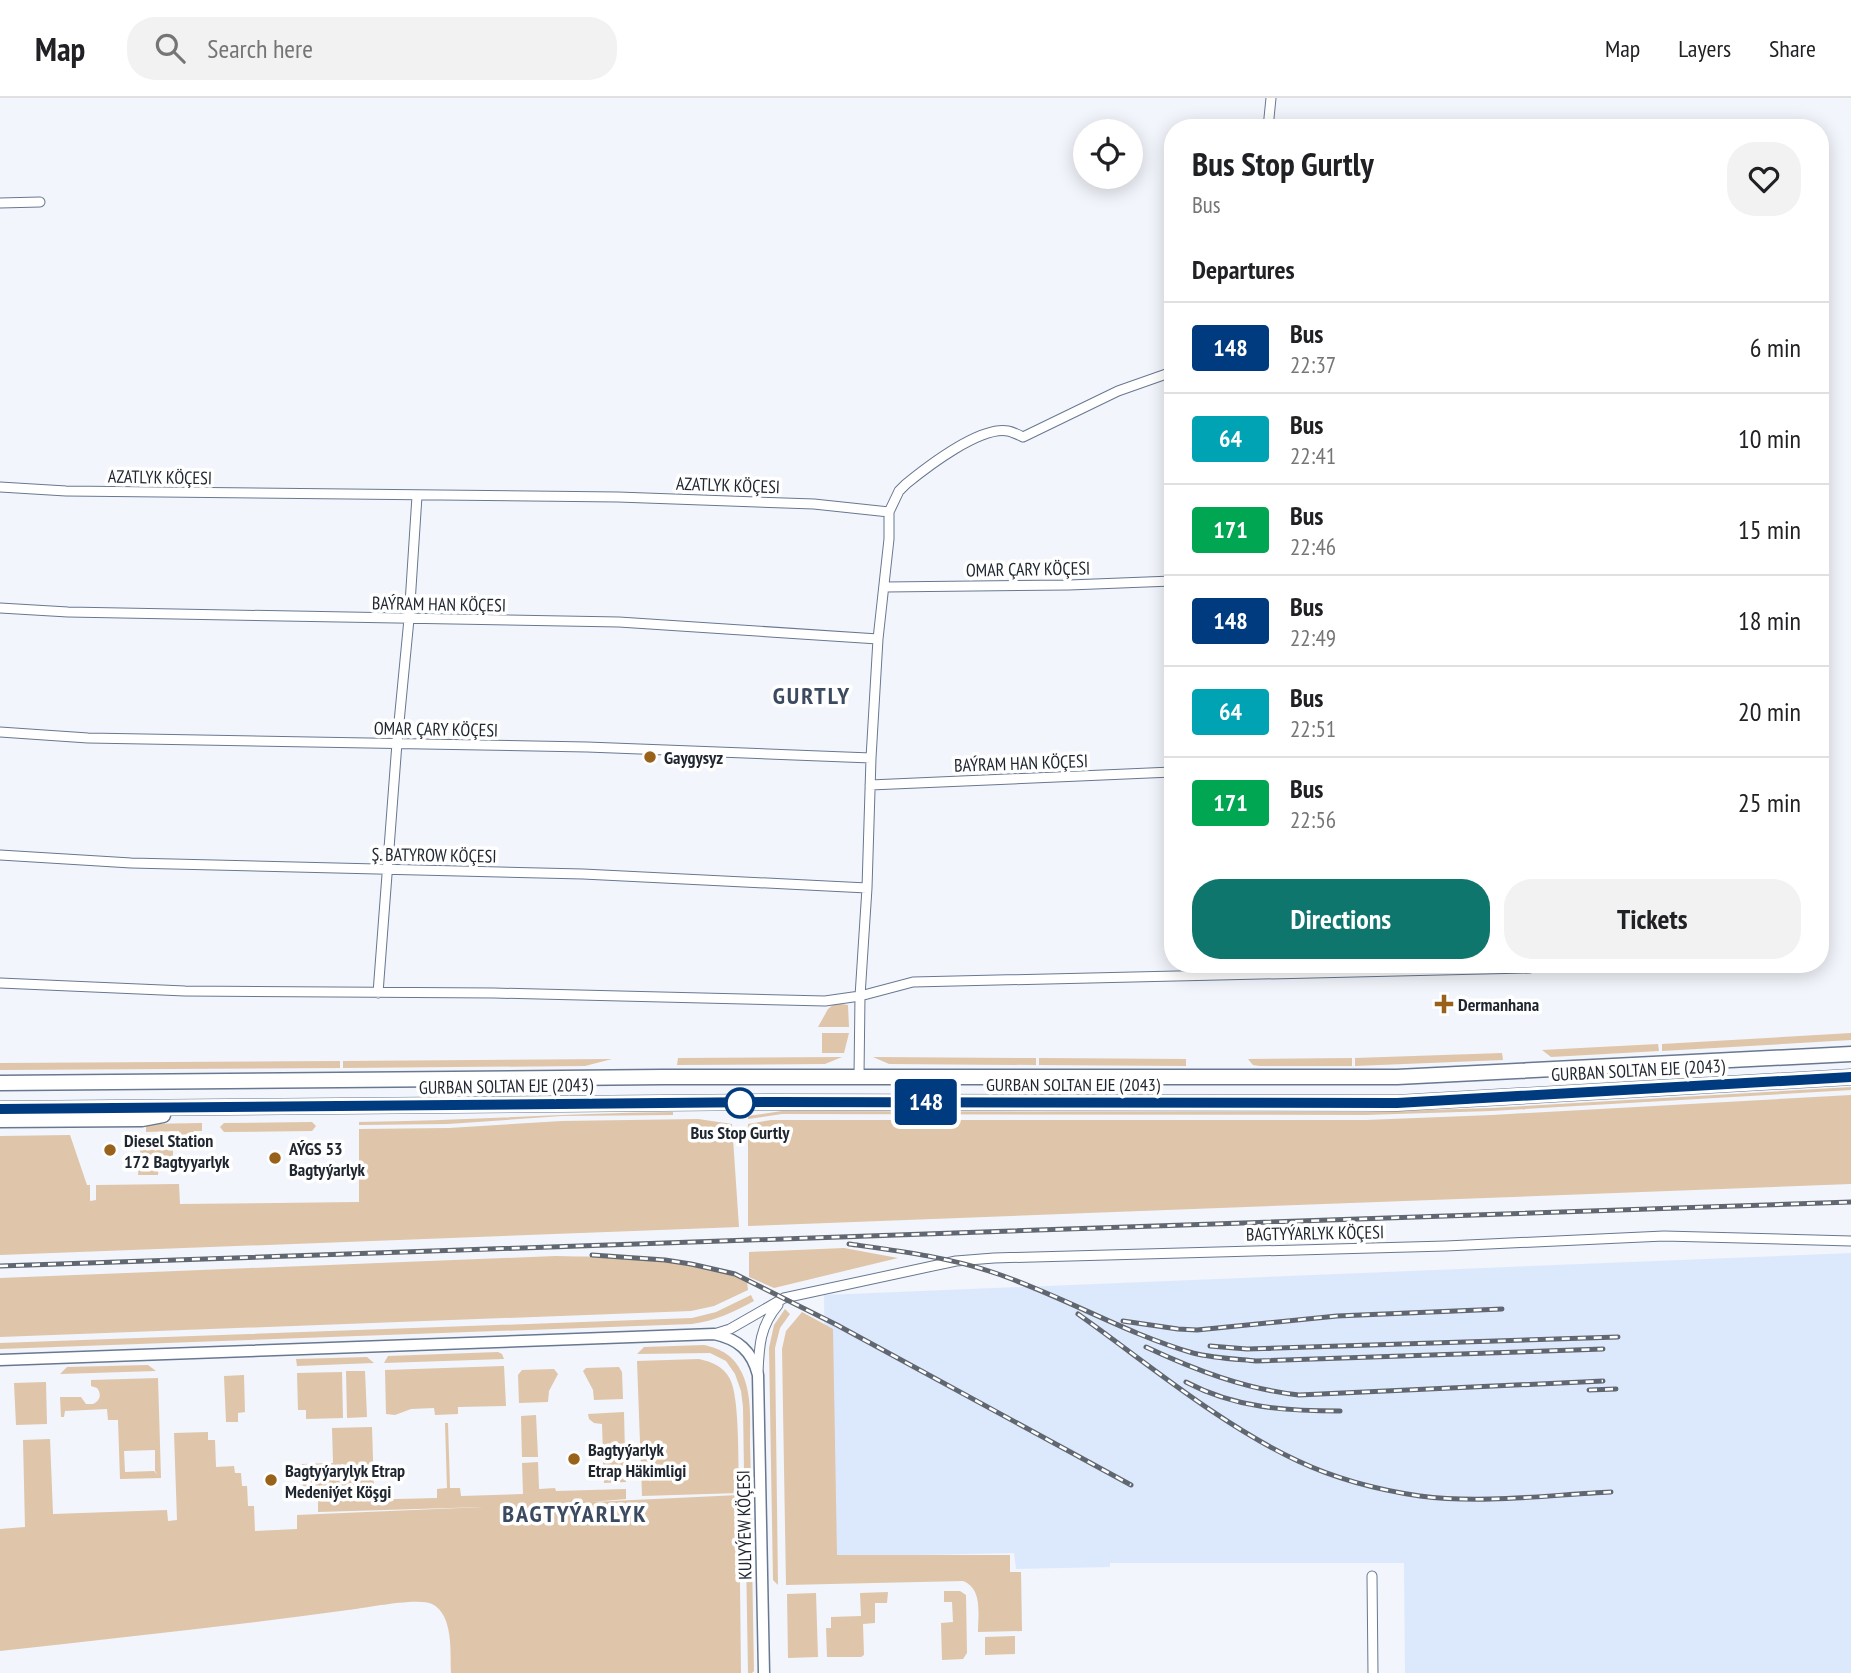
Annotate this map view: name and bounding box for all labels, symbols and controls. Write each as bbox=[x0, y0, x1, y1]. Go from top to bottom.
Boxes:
search box bbox=[127, 17, 617, 80]
text: Map bbox=[35, 27, 85, 70]
icon: search bbox=[151, 29, 189, 67]
text: Search here bbox=[207, 32, 313, 65]
text: Map bbox=[1605, 33, 1640, 64]
text: Layers bbox=[1678, 33, 1731, 64]
text: Share bbox=[1769, 33, 1816, 64]
map controls bbox=[1073, 119, 1143, 189]
button: locate bbox=[1073, 119, 1143, 189]
text: Bus Stop Gurtly bbox=[1192, 142, 1374, 185]
button: heart bbox=[1727, 142, 1801, 216]
text: Bus bbox=[1192, 190, 1221, 219]
text: Departures bbox=[1192, 253, 1295, 286]
text: Bus bbox=[1290, 317, 1323, 350]
text: 6 min bbox=[1750, 331, 1801, 364]
text: 148 bbox=[1213, 332, 1248, 363]
text: 22:37 bbox=[1290, 350, 1336, 379]
text: Bus bbox=[1290, 408, 1323, 441]
text: 10 min bbox=[1738, 422, 1801, 455]
text: 64 bbox=[1219, 423, 1242, 454]
text: 22:41 bbox=[1290, 441, 1336, 470]
street label: AZATLYK KÖÇESI bbox=[108, 465, 212, 489]
street label: AZATLYK KÖÇESI bbox=[676, 472, 780, 498]
text: Bus bbox=[1290, 499, 1323, 532]
text: 15 min bbox=[1738, 513, 1801, 546]
text: 171 bbox=[1213, 514, 1248, 545]
text: 22:46 bbox=[1290, 532, 1336, 561]
street label: OMAR ÇARY KÖÇESI bbox=[966, 556, 1090, 582]
text: Bus bbox=[1290, 590, 1323, 623]
street label: BAÝRAM HAN KÖÇESI bbox=[372, 591, 506, 617]
text: 18 min bbox=[1738, 604, 1801, 637]
text: 148 bbox=[1213, 605, 1248, 636]
text: 22:49 bbox=[1290, 623, 1336, 652]
district label: GURTLY bbox=[773, 680, 851, 711]
text: Bus bbox=[1290, 681, 1323, 714]
text: 20 min bbox=[1738, 695, 1801, 728]
text: 64 bbox=[1219, 696, 1242, 727]
text: 22:51 bbox=[1290, 714, 1336, 743]
street label: OMAR ÇARY KÖÇESI bbox=[374, 716, 498, 742]
place label: Gaygysyz bbox=[664, 746, 723, 769]
marker: Gaygysyz bbox=[642, 749, 658, 765]
street label: BAÝRAM HAN KÖÇESI bbox=[954, 749, 1088, 777]
text: Bus bbox=[1290, 772, 1323, 805]
text: 25 min bbox=[1738, 786, 1801, 819]
text: 171 bbox=[1213, 787, 1248, 818]
text: 22:56 bbox=[1290, 805, 1336, 834]
street label: Ş. BATYROW KÖÇESI bbox=[371, 842, 497, 868]
button: Directions bbox=[1192, 879, 1490, 959]
button: Tickets bbox=[1504, 879, 1801, 959]
place label: Dermanhana bbox=[1458, 993, 1539, 1016]
marker: Dermanhana bbox=[1436, 996, 1452, 1012]
street label: GURBAN SOLTAN EJE (2043) bbox=[1550, 1054, 1726, 1086]
street label: GURBAN SOLTAN EJE (2043) bbox=[419, 1073, 594, 1099]
street label: GURBAN SOLTAN EJE (2043) bbox=[986, 1073, 1161, 1096]
line badge: 148 bbox=[886, 1079, 966, 1125]
text: 148 bbox=[909, 1086, 943, 1117]
marker: Bus Stop Gurtly bbox=[725, 1088, 755, 1118]
place label: Bus Stop Gurtly bbox=[690, 1121, 790, 1144]
place label: Diesel Station 172 Bagtyyarlyk bbox=[124, 1129, 230, 1173]
place label: AÝGS 53 Bagtyýarlyk bbox=[288, 1137, 366, 1181]
marker: Diesel Station 172 Bagtyyarlyk bbox=[102, 1142, 118, 1158]
marker: AÝGS 53 Bagtyýarlyk bbox=[267, 1150, 283, 1166]
street label: BAGTYÝARLYK KÖÇESI bbox=[1246, 1220, 1384, 1246]
place label: Bagtyýarlyk Etrap Häkimligi bbox=[588, 1438, 686, 1482]
marker: Bagtyýarlyk Etrap Häkimligi bbox=[566, 1451, 582, 1467]
place label: Bagtyýarylyk Etrap Medeniýet Köşgi bbox=[285, 1459, 405, 1503]
street label: KULYÝEW KÖÇESI bbox=[732, 1470, 756, 1580]
marker: Bagtyýarylyk Etrap Medeniýet Köşgi bbox=[263, 1472, 279, 1488]
district label: BAGTYÝARLYK bbox=[502, 1498, 648, 1529]

